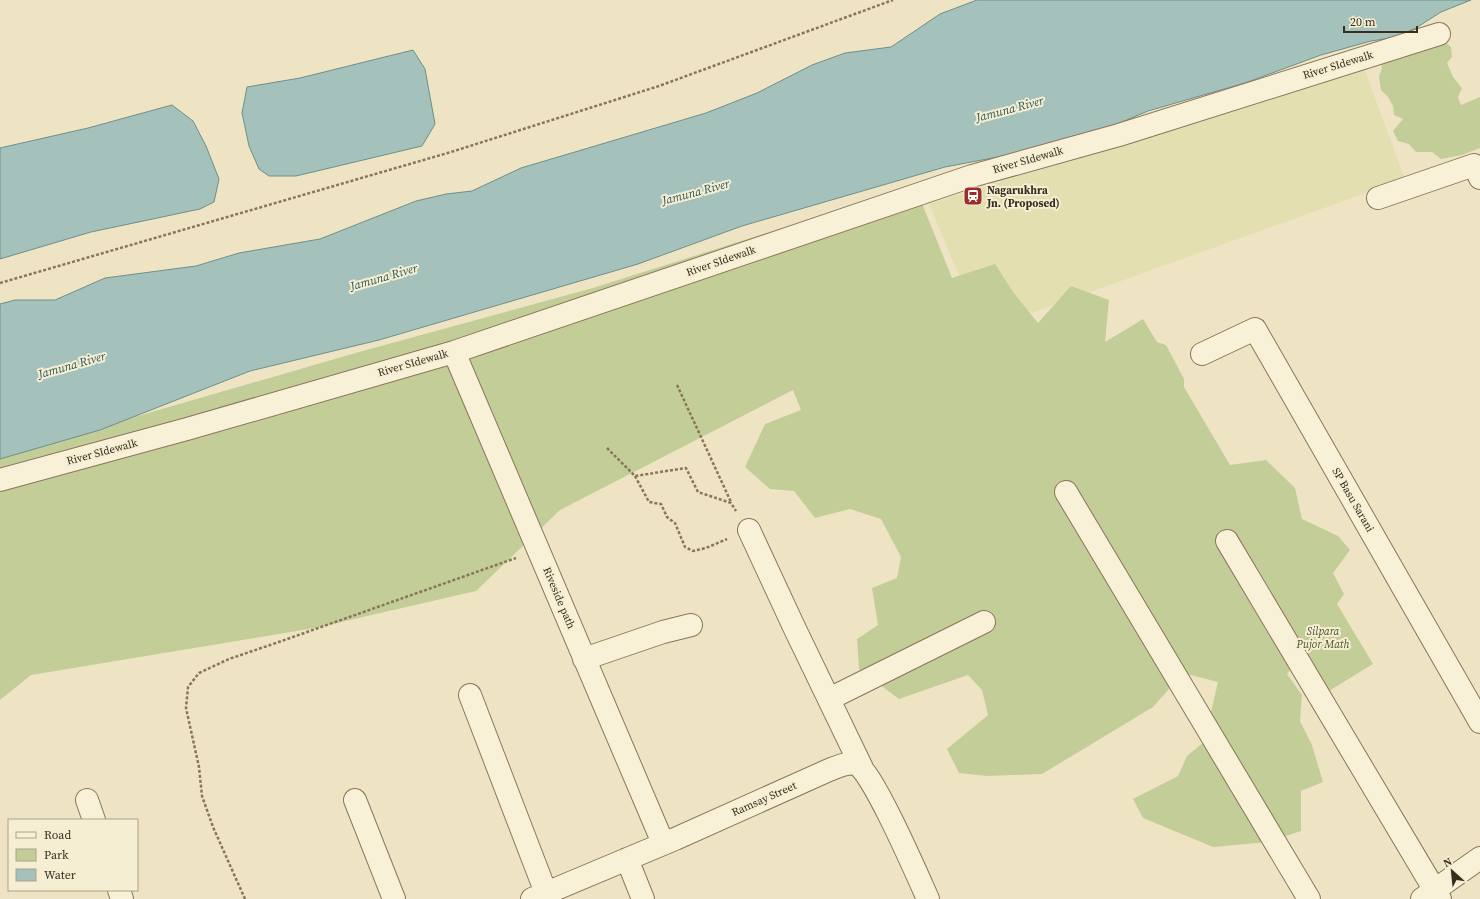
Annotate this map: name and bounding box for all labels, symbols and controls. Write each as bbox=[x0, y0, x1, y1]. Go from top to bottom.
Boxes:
scale bar bbox=[1344, 8, 1417, 34]
text: 20 m bbox=[1350, 14, 1376, 30]
street label: River SIdewalk bbox=[1301, 47, 1376, 83]
water label: Jamuna River bbox=[973, 92, 1047, 126]
street label: River SIdewalk bbox=[991, 143, 1066, 177]
water label: Jamuna River bbox=[659, 175, 733, 209]
place label: Nagarukhra Jn. (Proposed) bbox=[986, 183, 1060, 211]
station icon: Nagarukhra Jn. (Proposed) bbox=[962, 185, 984, 207]
street label: River SIdewalk bbox=[684, 242, 759, 280]
water label: Jamuna River bbox=[347, 259, 421, 295]
street label: River SIdewalk bbox=[376, 346, 451, 380]
water label: Jamuna River bbox=[35, 347, 109, 383]
street label: River SIdewalk bbox=[65, 435, 140, 469]
street label: SP Basu Sarani bbox=[1328, 465, 1378, 535]
street label: Riveside path bbox=[539, 565, 579, 632]
park label: Silpara Pujor Math bbox=[1296, 624, 1349, 652]
street label: Ramsay Street bbox=[729, 778, 799, 820]
legend bbox=[8, 819, 138, 891]
text: Road bbox=[44, 827, 71, 843]
text: Park bbox=[44, 847, 69, 863]
north arrow bbox=[1432, 851, 1472, 891]
text: N bbox=[1441, 854, 1455, 871]
text: Water bbox=[44, 867, 76, 883]

